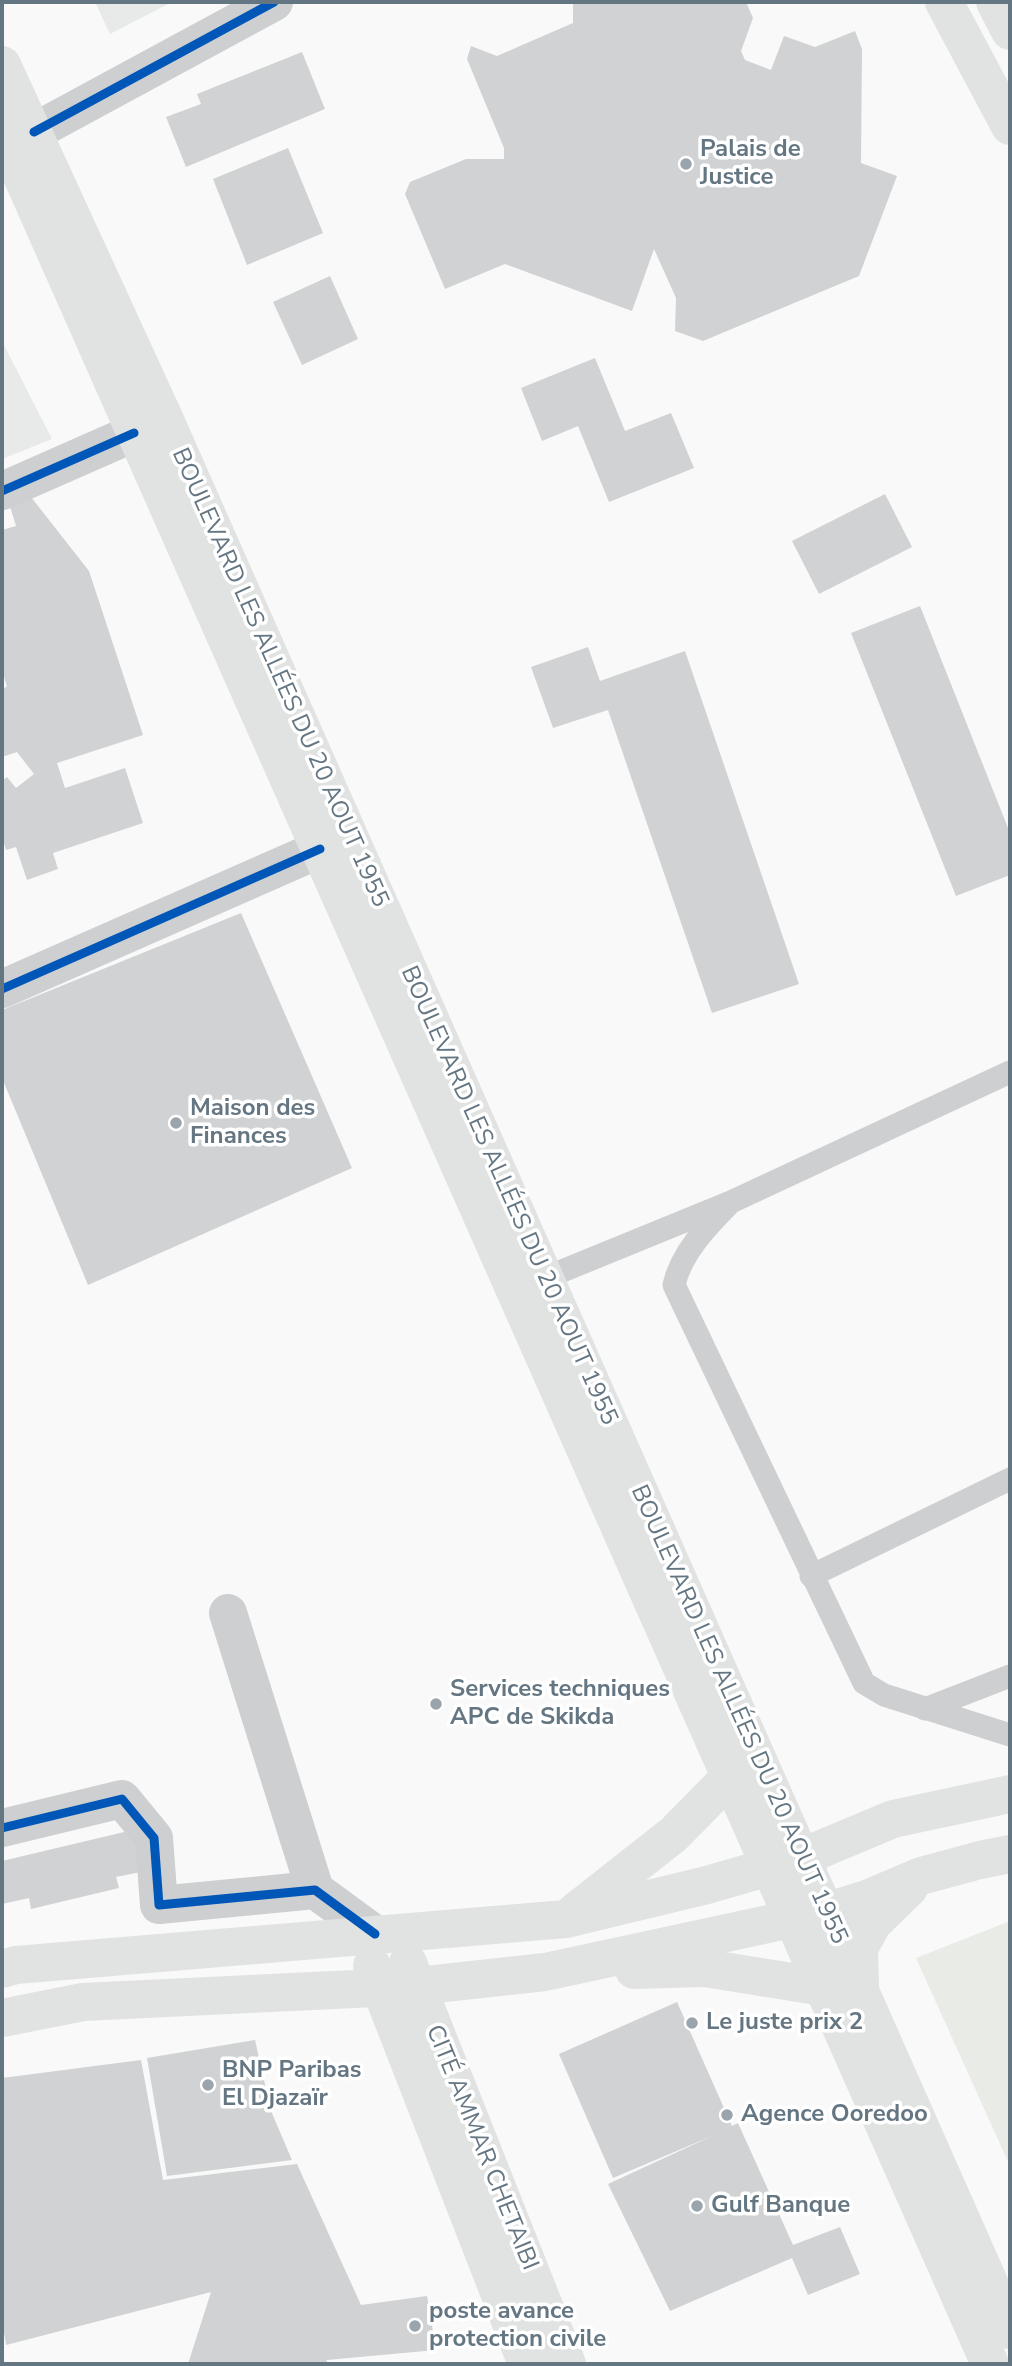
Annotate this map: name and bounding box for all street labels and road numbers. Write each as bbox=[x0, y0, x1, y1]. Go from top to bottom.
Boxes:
street label: BOULEVARD LES ALLÉES DU 20 AOUT 1955 bbox=[164, 444, 394, 912]
street label: BOULEVARD LES ALLÉES DU 20 AOUT 1955 bbox=[393, 962, 623, 1430]
street label: BOULEVARD LES ALLÉES DU 20 AOUT 1955 bbox=[623, 1481, 853, 1949]
street label: CITÉ AMMAR CHETAIBI bbox=[419, 2021, 543, 2275]

